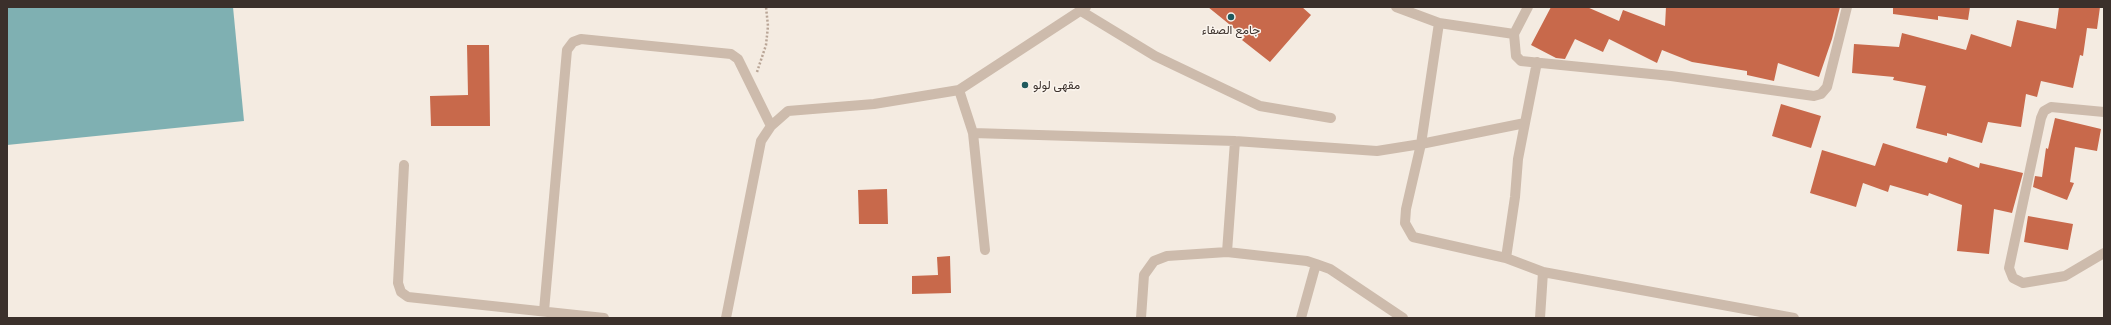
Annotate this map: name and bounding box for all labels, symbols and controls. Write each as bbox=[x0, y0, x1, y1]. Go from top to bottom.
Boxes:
marker: جامع الصفاء bbox=[1226, 12, 1236, 22]
place label: جامع الصفاء bbox=[1202, 23, 1260, 37]
place label: مقهى لولو bbox=[1033, 78, 1080, 92]
marker: مقهى لولو bbox=[1020, 80, 1030, 90]

